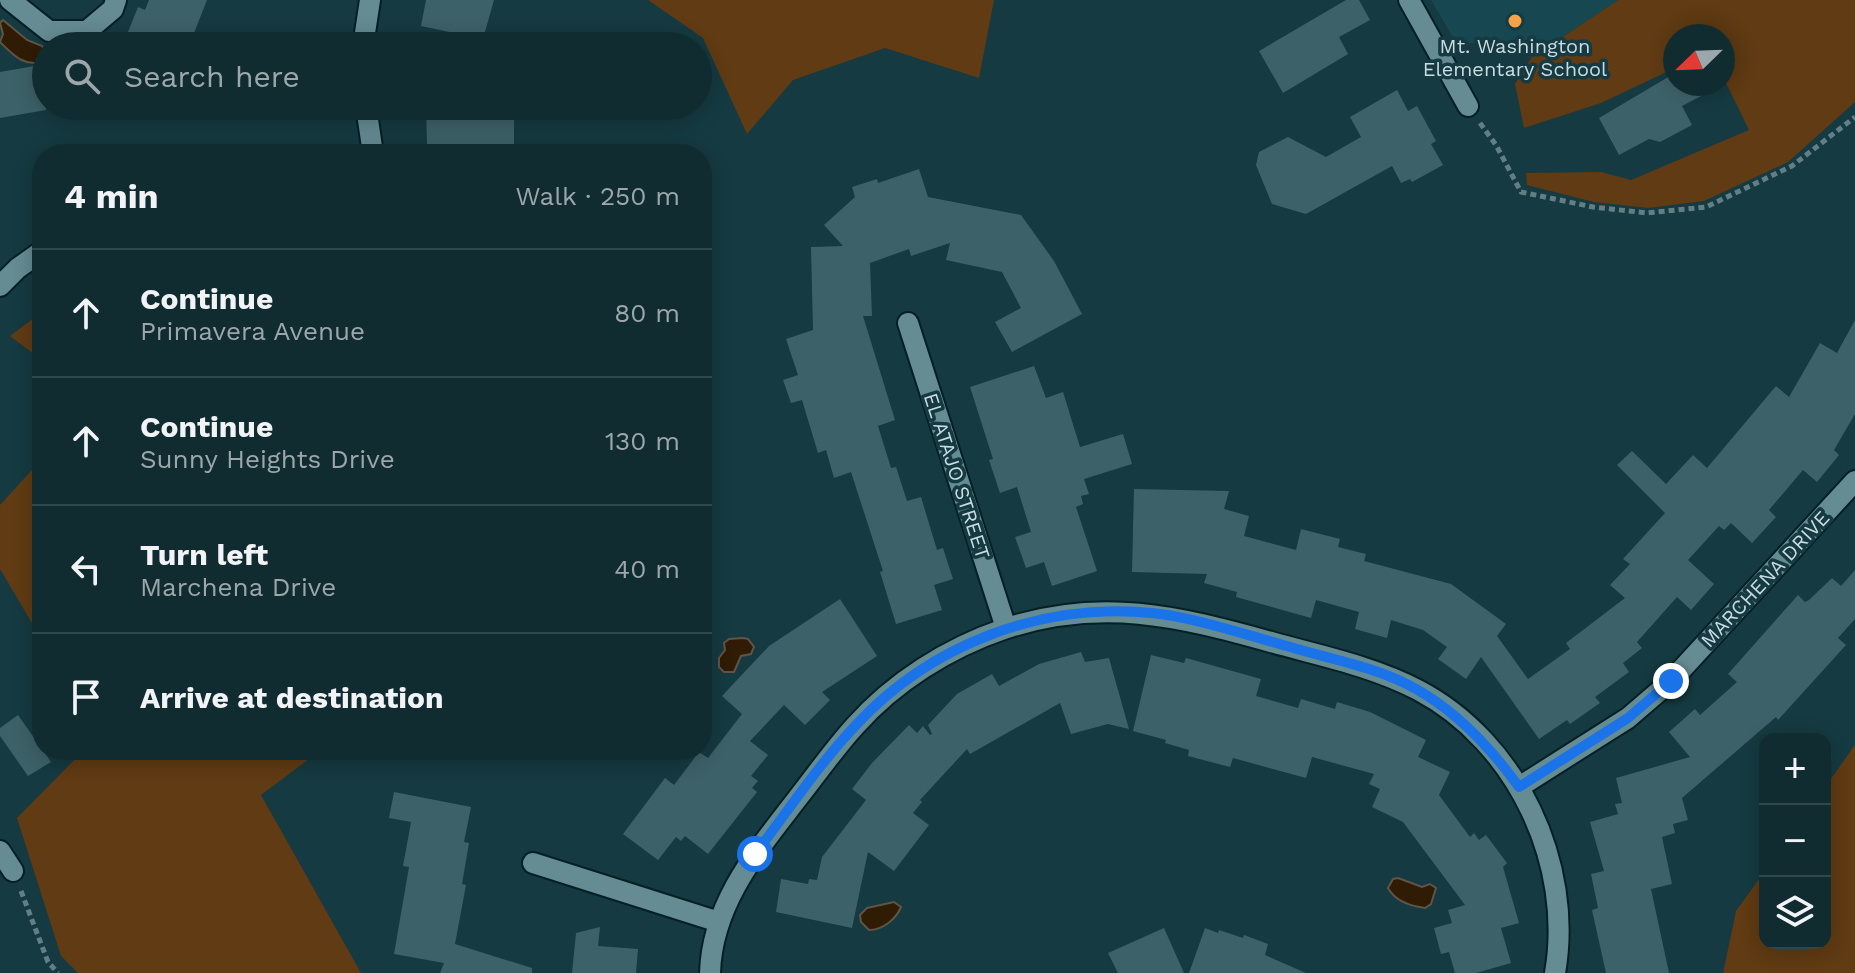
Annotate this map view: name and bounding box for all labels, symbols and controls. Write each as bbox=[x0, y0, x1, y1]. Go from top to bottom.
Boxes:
marker: Mt. Washington Elementary School bbox=[1506, 12, 1524, 30]
north arrow bbox=[1663, 24, 1735, 96]
search box bbox=[32, 32, 712, 120]
place label: Mt. Washington Elementary School bbox=[1423, 34, 1607, 81]
icon: search bbox=[60, 54, 104, 98]
text: Search here bbox=[124, 59, 300, 94]
text: 4 min bbox=[64, 176, 159, 216]
text: Walk · 250 m bbox=[515, 181, 680, 211]
text: Continue bbox=[140, 281, 273, 316]
icon: ahead bbox=[64, 291, 108, 335]
text: 80 m bbox=[614, 298, 680, 328]
text: Primavera Avenue bbox=[140, 316, 365, 346]
street label: EL ATAJO STREET bbox=[919, 390, 995, 562]
text: Continue bbox=[140, 409, 273, 444]
icon: ahead bbox=[64, 419, 108, 463]
text: 130 m bbox=[605, 426, 680, 456]
text: Sunny Heights Drive bbox=[140, 444, 395, 474]
street label: MARCHENA DRIVE bbox=[1696, 506, 1834, 652]
text: Turn left bbox=[140, 537, 268, 572]
icon: left bbox=[64, 547, 108, 591]
text: 40 m bbox=[614, 554, 680, 584]
text: Marchena Drive bbox=[140, 572, 336, 602]
route end bbox=[1653, 663, 1689, 699]
icon: arrive bbox=[64, 675, 108, 719]
text: Arrive at destination bbox=[140, 680, 444, 715]
map controls bbox=[1759, 733, 1831, 949]
button: + bbox=[1759, 733, 1831, 805]
button: − bbox=[1759, 805, 1831, 877]
route start bbox=[737, 836, 773, 872]
button: layers bbox=[1759, 877, 1831, 949]

